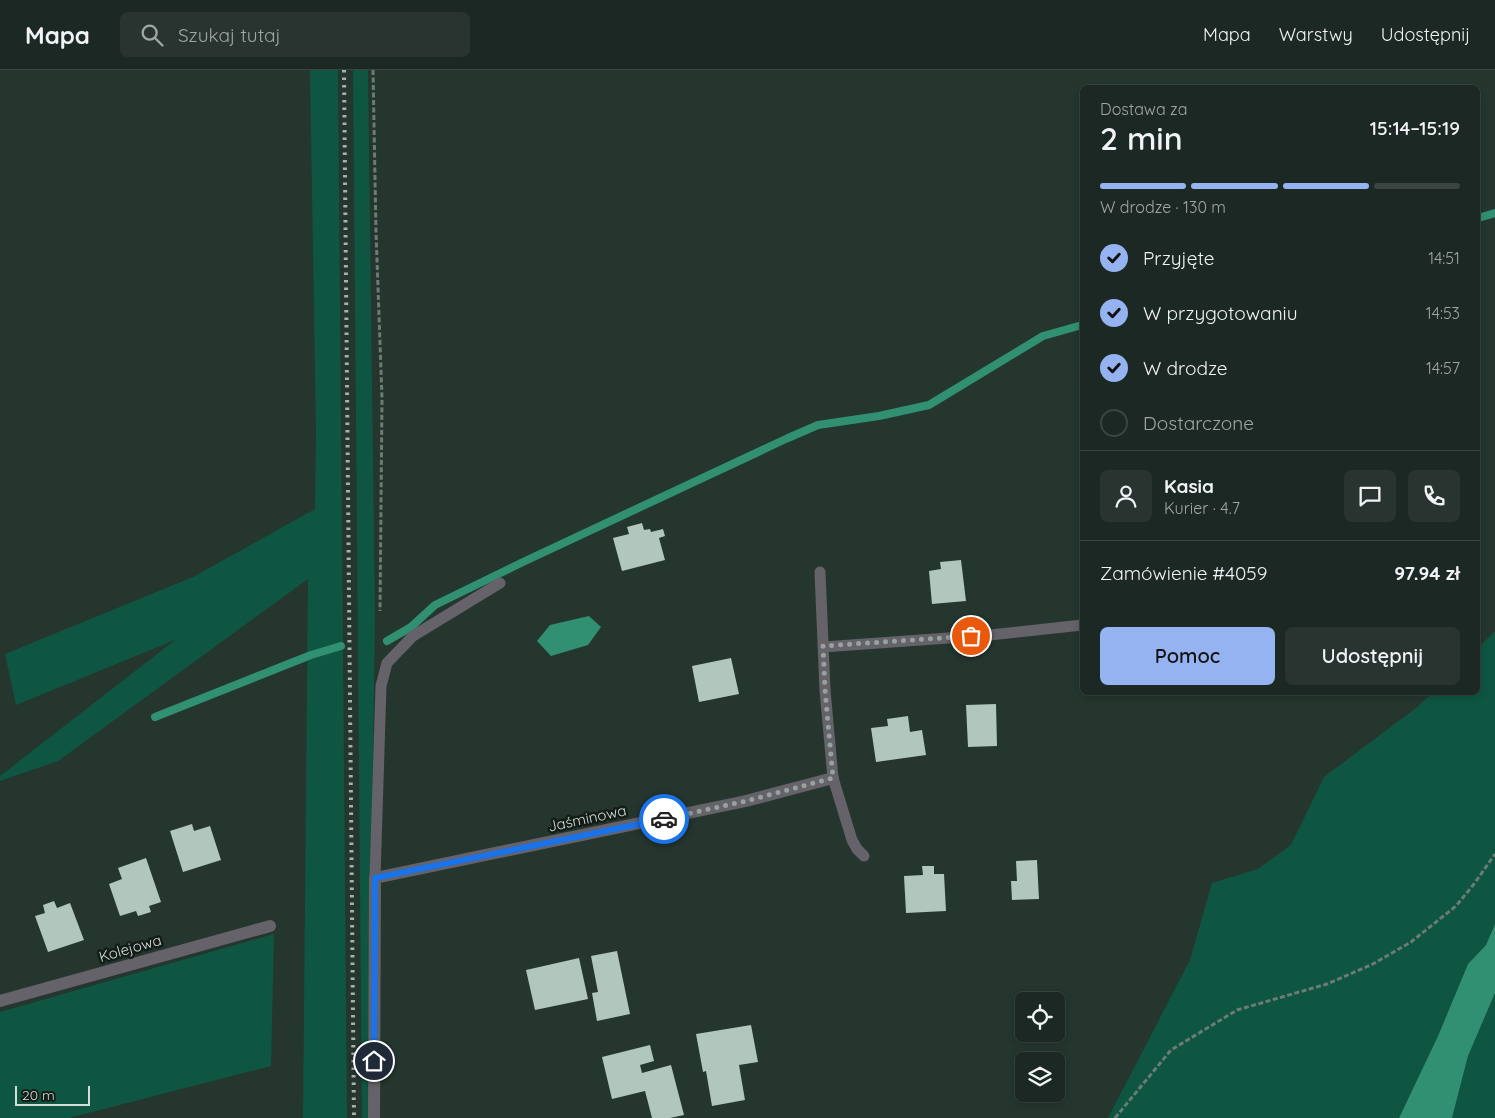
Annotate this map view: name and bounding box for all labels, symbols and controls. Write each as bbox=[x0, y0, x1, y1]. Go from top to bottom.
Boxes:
search box bbox=[120, 12, 470, 57]
text: Mapa bbox=[25, 20, 90, 50]
icon: search bbox=[138, 21, 166, 49]
text: Szukaj tutaj bbox=[178, 23, 281, 47]
text: Mapa bbox=[1203, 23, 1251, 46]
text: Warstwy bbox=[1279, 23, 1353, 46]
text: Udostępnij bbox=[1381, 23, 1470, 46]
text: Dostawa za bbox=[1100, 99, 1187, 119]
text: 15:14–15:19 bbox=[1370, 116, 1460, 140]
text: 2 min bbox=[1100, 118, 1183, 158]
text: W drodze · 130 m bbox=[1100, 197, 1226, 217]
icon: check bbox=[1100, 244, 1128, 272]
text: Przyjęte bbox=[1143, 246, 1214, 270]
text: 14:51 bbox=[1428, 248, 1460, 268]
icon: check bbox=[1100, 299, 1128, 327]
text: W przygotowaniu bbox=[1143, 301, 1298, 325]
text: 14:53 bbox=[1426, 303, 1460, 323]
icon: check bbox=[1100, 354, 1128, 382]
text: W drodze bbox=[1143, 356, 1228, 380]
text: 14:57 bbox=[1426, 358, 1460, 378]
text: Dostarczone bbox=[1143, 411, 1254, 435]
button: person bbox=[1100, 470, 1152, 522]
button: chat bbox=[1344, 470, 1396, 522]
button: phone bbox=[1408, 470, 1460, 522]
text: Kasia bbox=[1164, 474, 1214, 498]
text: Kurier · 4.7 bbox=[1164, 498, 1240, 518]
text: Zamówienie #4059 bbox=[1100, 561, 1267, 585]
text: 97.94 zł bbox=[1394, 561, 1460, 585]
pin bbox=[950, 615, 992, 657]
icon: bag bbox=[957, 622, 985, 650]
button: Pomoc bbox=[1100, 627, 1275, 685]
button: Udostępnij bbox=[1285, 627, 1460, 685]
courier bbox=[639, 794, 689, 844]
street label: Jaśminowa bbox=[546, 800, 628, 836]
icon: car bbox=[650, 805, 678, 833]
street label: Kolejowa bbox=[97, 930, 163, 966]
map controls bbox=[1015, 992, 1065, 1102]
button: locate bbox=[1015, 992, 1065, 1042]
pin bbox=[353, 1040, 395, 1082]
icon: home bbox=[360, 1047, 388, 1075]
button: layers bbox=[1015, 1052, 1065, 1102]
scale bar bbox=[15, 1083, 90, 1106]
text: 20 m bbox=[22, 1086, 55, 1104]

